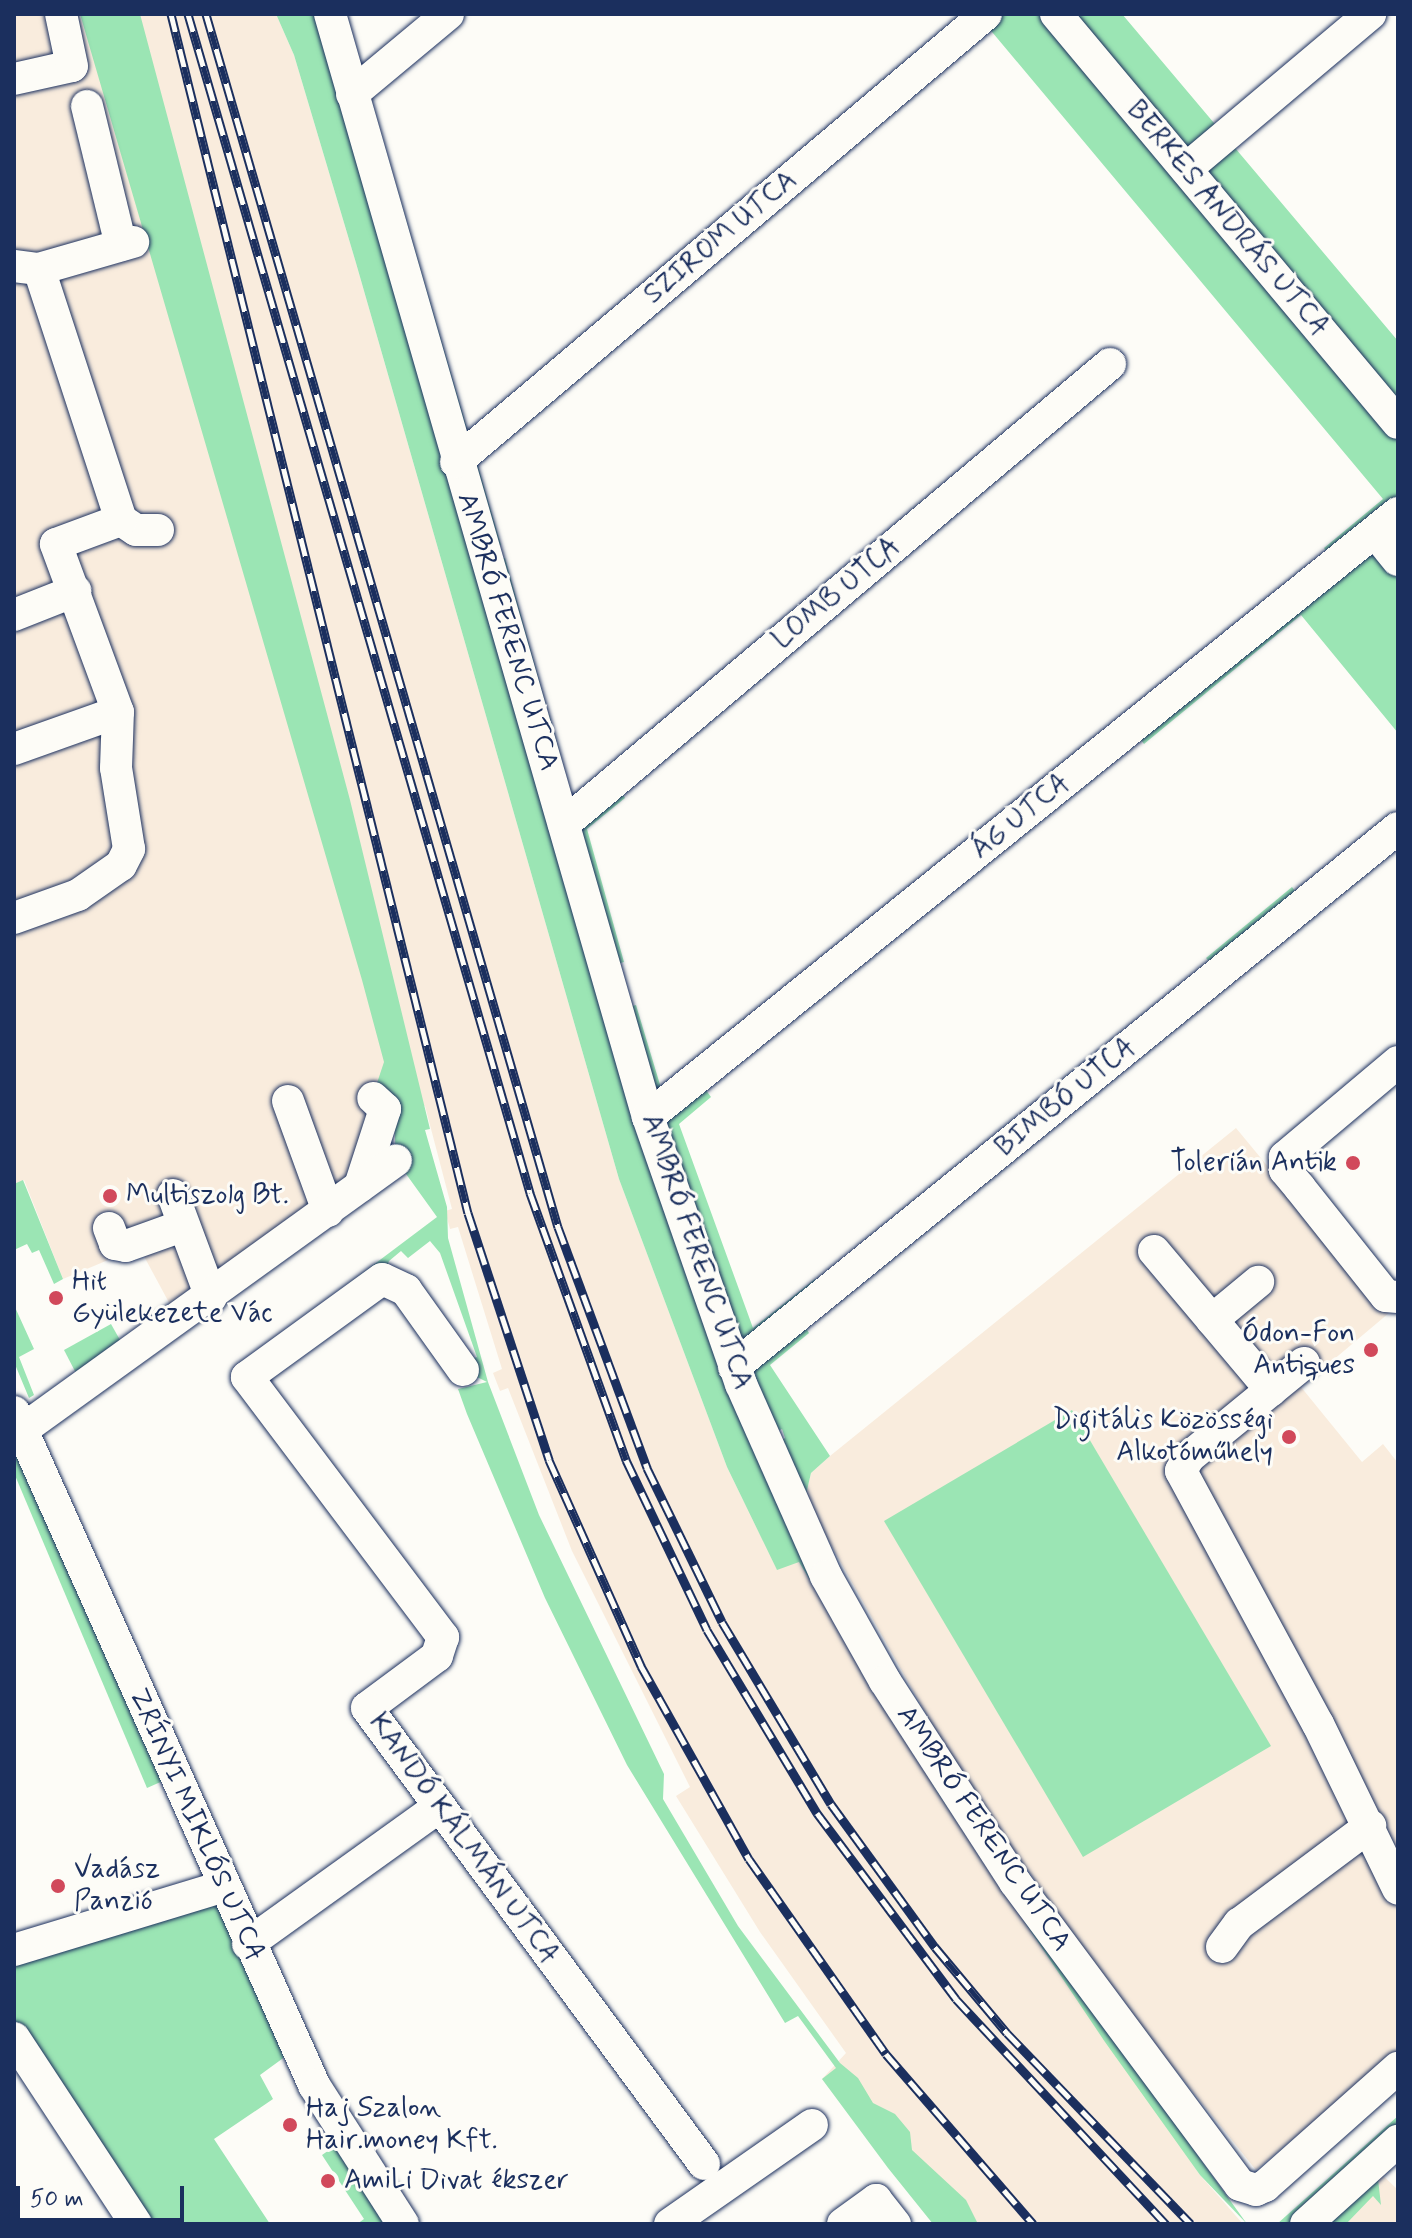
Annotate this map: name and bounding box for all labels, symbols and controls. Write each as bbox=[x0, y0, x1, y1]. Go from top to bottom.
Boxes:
street label: BERKES ANDRÁS UTCA bbox=[1120, 96, 1334, 342]
street label: SZIROM UTCA bbox=[639, 165, 803, 311]
street label: AMBRÓ FERENC UTCA bbox=[449, 491, 565, 773]
street label: LOMB UTCA bbox=[766, 531, 908, 657]
street label: ÁG UTCA bbox=[967, 768, 1075, 866]
street label: BIMBÓ UTCA bbox=[989, 1031, 1143, 1165]
street label: AMBRÓ FERENC UTCA bbox=[634, 1112, 758, 1392]
place label: Tolerián Antik bbox=[1172, 1146, 1337, 1180]
marker: Tolerián Antik bbox=[1344, 1154, 1362, 1172]
place label: Multiszolg Bt. bbox=[126, 1179, 287, 1213]
marker: Multiszolg Bt. bbox=[101, 1187, 119, 1205]
place label: Hit Gyülekezete Vác bbox=[72, 1265, 273, 1331]
marker: Hit Gyülekezete Vác bbox=[47, 1289, 65, 1307]
place label: Ódon-Fon Antiques bbox=[1242, 1317, 1355, 1383]
marker: Ódon-Fon Antiques bbox=[1362, 1341, 1380, 1359]
place label: Digitális Közösségi Alkotóműhely bbox=[1052, 1404, 1273, 1470]
marker: Digitális Közösségi Alkotóműhely bbox=[1280, 1428, 1298, 1446]
street label: ZRÍNYI MIKLÓS UTCA bbox=[121, 1685, 271, 1965]
street label: AMBRÓ FERENC UTCA bbox=[889, 1701, 1077, 1957]
street label: KANDÓ KÁLMÁN UTCA bbox=[362, 1709, 564, 1969]
place label: Vadász Panzió bbox=[74, 1853, 160, 1919]
marker: Vadász Panzió bbox=[49, 1877, 67, 1895]
place label: Haj Szalon Hair.money Kft. bbox=[306, 2092, 497, 2158]
marker: Haj Szalon Hair.money Kft. bbox=[281, 2116, 299, 2134]
place label: AmiLi Divat ékszer bbox=[344, 2164, 571, 2198]
scale bar bbox=[20, 2170, 188, 2220]
marker: AmiLi Divat ékszer bbox=[319, 2172, 337, 2190]
text: 50 m bbox=[30, 2184, 84, 2215]

